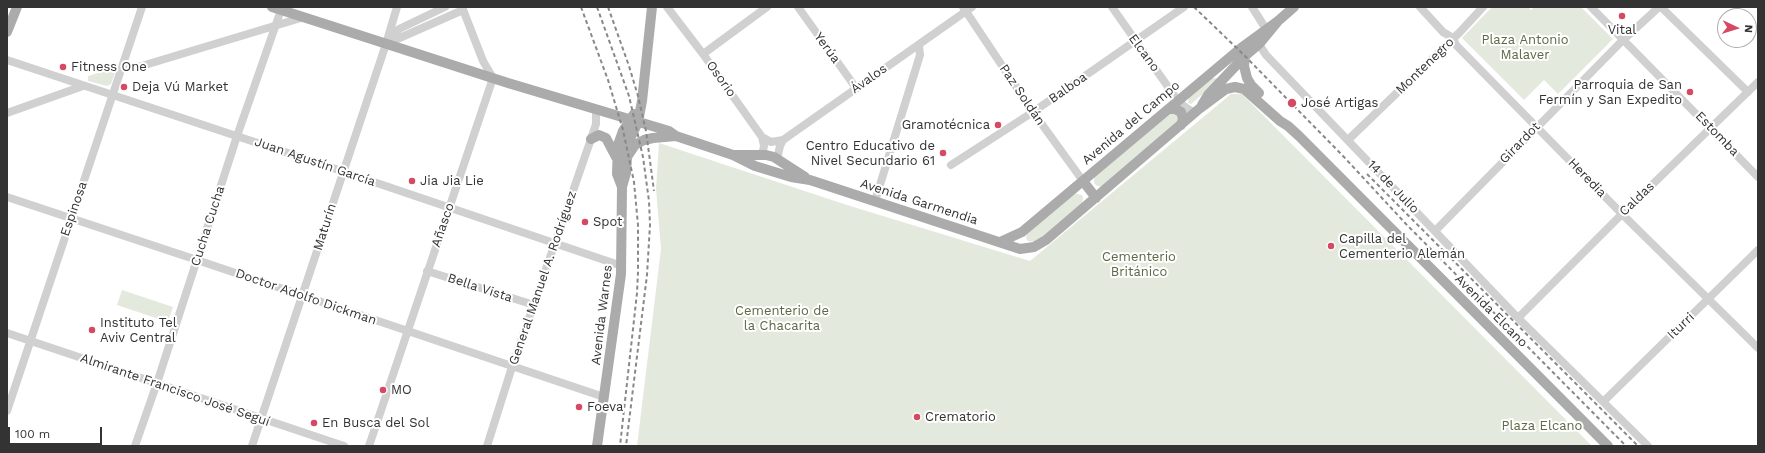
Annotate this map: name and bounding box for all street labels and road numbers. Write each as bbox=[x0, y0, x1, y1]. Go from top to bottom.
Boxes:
street label: Yerúa bbox=[810, 29, 844, 67]
street label: Elcano bbox=[1125, 31, 1163, 75]
street label: Montenegro bbox=[1393, 34, 1457, 98]
street label: Osorio bbox=[703, 58, 739, 100]
street label: Ávalos bbox=[848, 61, 890, 97]
street label: Paz Soldán bbox=[996, 61, 1048, 129]
street label: Balboa bbox=[1046, 69, 1090, 107]
street label: Avenida del Campo bbox=[1079, 78, 1183, 168]
street label: Estomba bbox=[1692, 108, 1742, 160]
street label: Girardot bbox=[1496, 119, 1544, 167]
street label: Juan Agustín García bbox=[253, 134, 377, 190]
street label: Heredia bbox=[1565, 155, 1609, 201]
street label: 14 de Julio bbox=[1364, 157, 1422, 217]
street label: Avenida Garmendia bbox=[858, 176, 980, 228]
street label: Caldas bbox=[1616, 179, 1658, 219]
street label: Espinosa bbox=[57, 180, 91, 238]
street label: Cucha Cucha bbox=[188, 184, 228, 268]
street label: General Manuel A. Rodríguez bbox=[506, 189, 580, 367]
street label: Añasco bbox=[428, 201, 458, 249]
street label: Maturín bbox=[310, 202, 340, 252]
street label: Avenida Warnes bbox=[588, 264, 616, 366]
street label: Doctor Adolfo Dickman bbox=[233, 266, 379, 328]
street label: Bella Vista bbox=[446, 270, 514, 306]
street label: Avenida Elcano bbox=[1451, 271, 1531, 351]
street label: Iturri bbox=[1664, 309, 1698, 343]
street label: Almirante Francisco José Seguí bbox=[78, 350, 272, 430]

